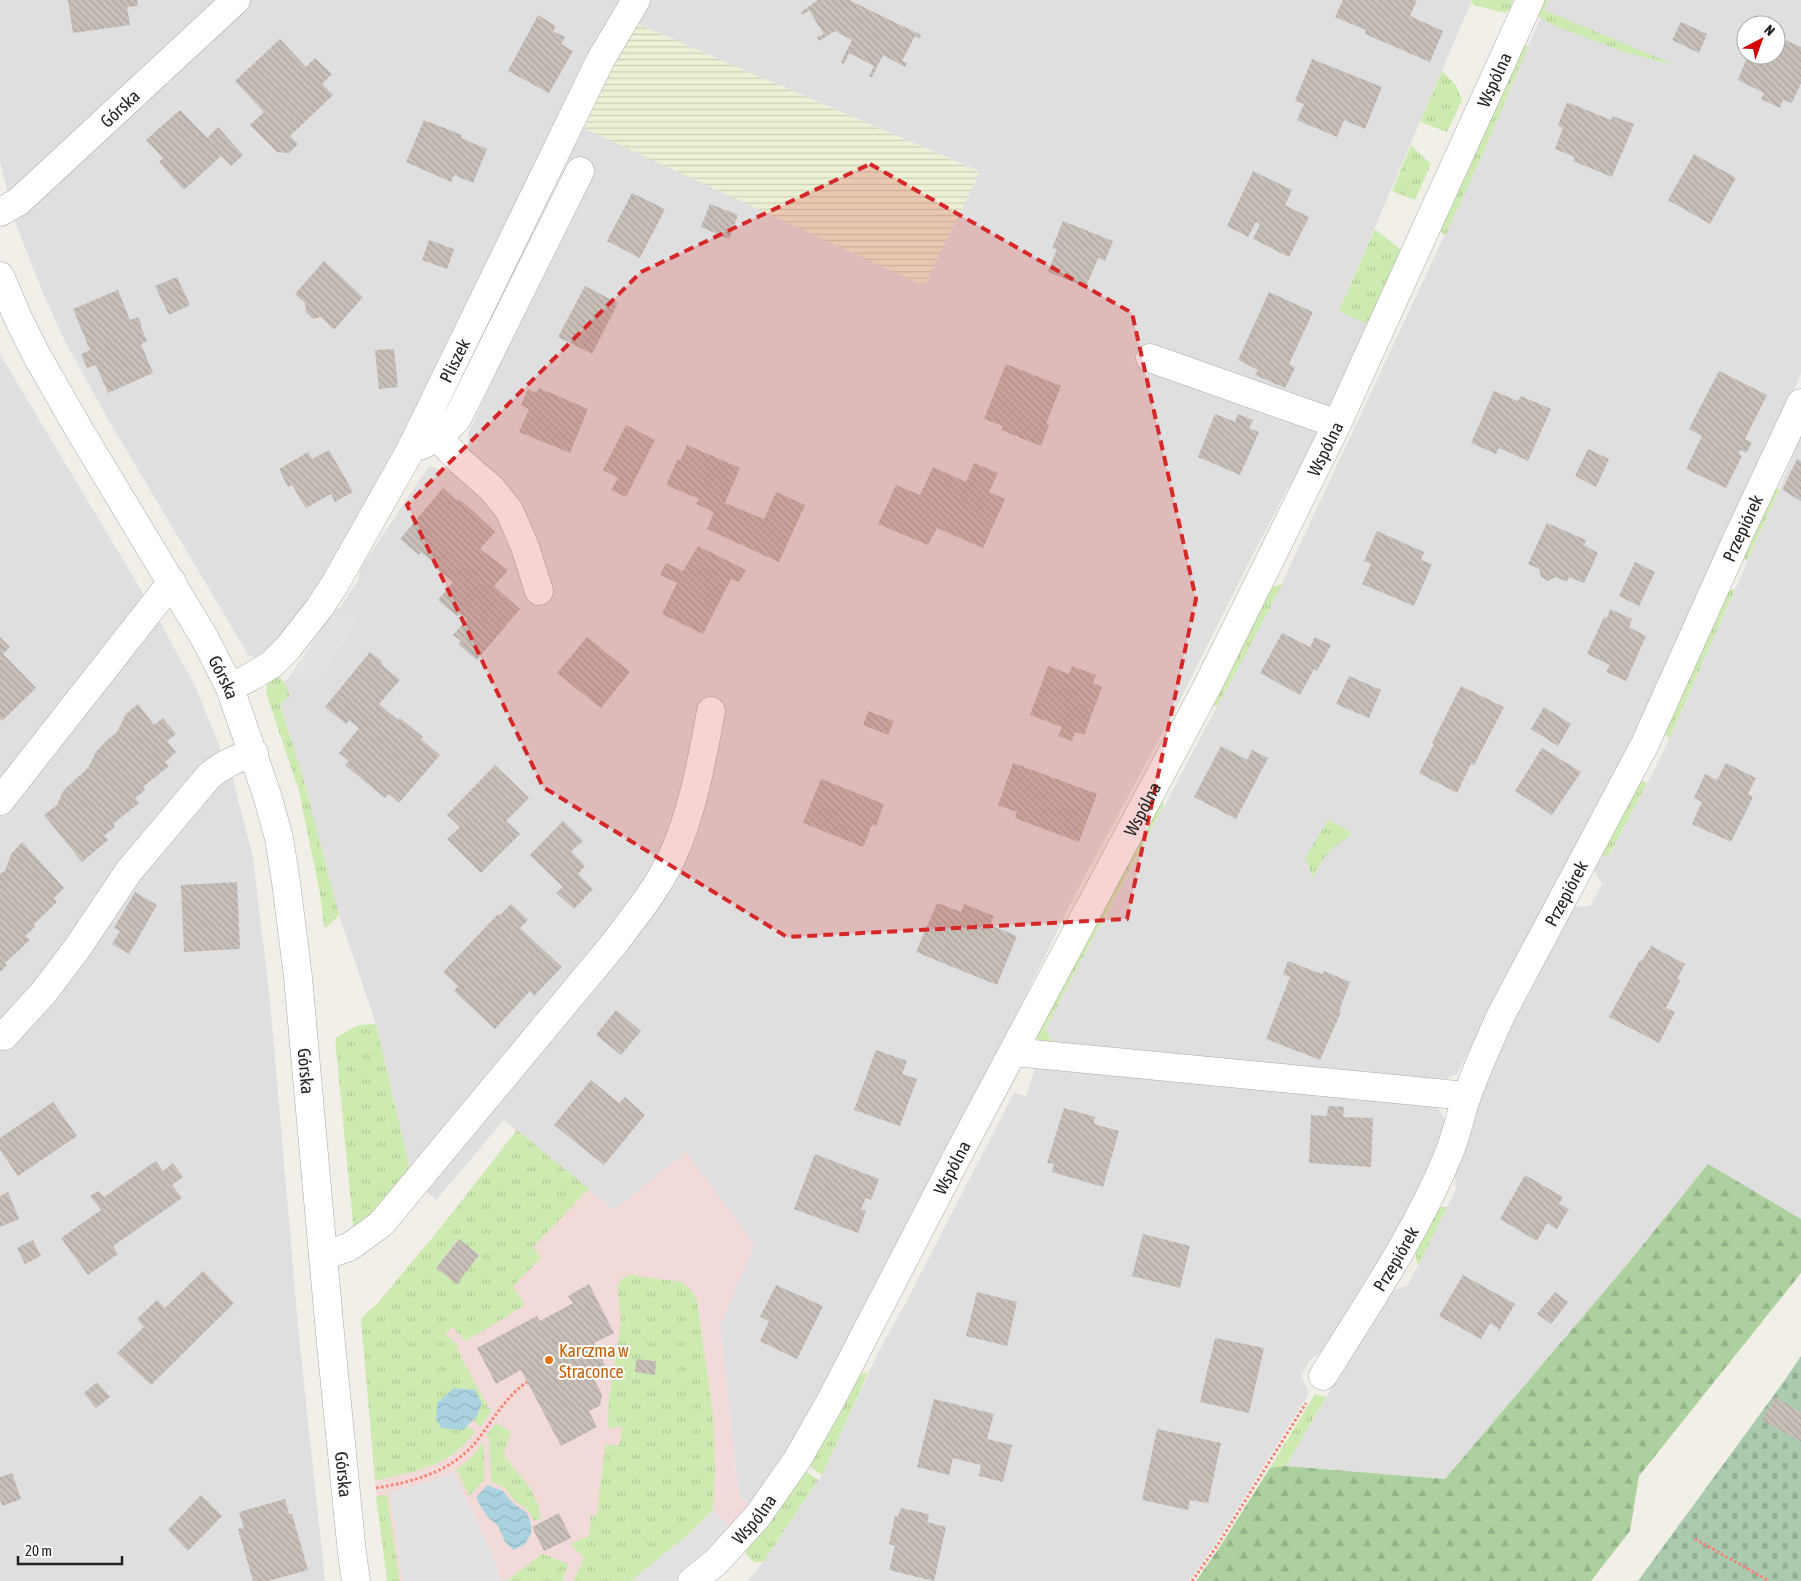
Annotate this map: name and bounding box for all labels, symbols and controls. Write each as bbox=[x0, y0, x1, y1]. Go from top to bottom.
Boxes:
north arrow bbox=[1736, 15, 1786, 65]
text: N bbox=[1761, 21, 1778, 39]
street label: Wspólna bbox=[1472, 49, 1515, 110]
street label: Górska bbox=[96, 85, 144, 131]
street label: Pliszek bbox=[435, 335, 474, 386]
street label: Wspólna bbox=[1303, 418, 1347, 479]
street label: Przepiórek bbox=[1718, 491, 1767, 565]
street label: Górska bbox=[205, 652, 243, 702]
street label: Wspólna bbox=[1119, 778, 1165, 839]
street label: Przepiórek bbox=[1540, 857, 1592, 930]
street label: Górska bbox=[294, 1047, 319, 1095]
street label: Wspólna bbox=[929, 1137, 974, 1198]
street label: Przepiórek bbox=[1368, 1223, 1423, 1295]
place label: Karczma w Straconce bbox=[559, 1340, 629, 1382]
marker: Karczma w Straconce bbox=[543, 1354, 555, 1366]
street label: Górska bbox=[331, 1450, 357, 1498]
street label: Wspólna bbox=[727, 1490, 780, 1548]
scale bar bbox=[18, 1534, 121, 1566]
text: 20 m bbox=[25, 1542, 52, 1559]

